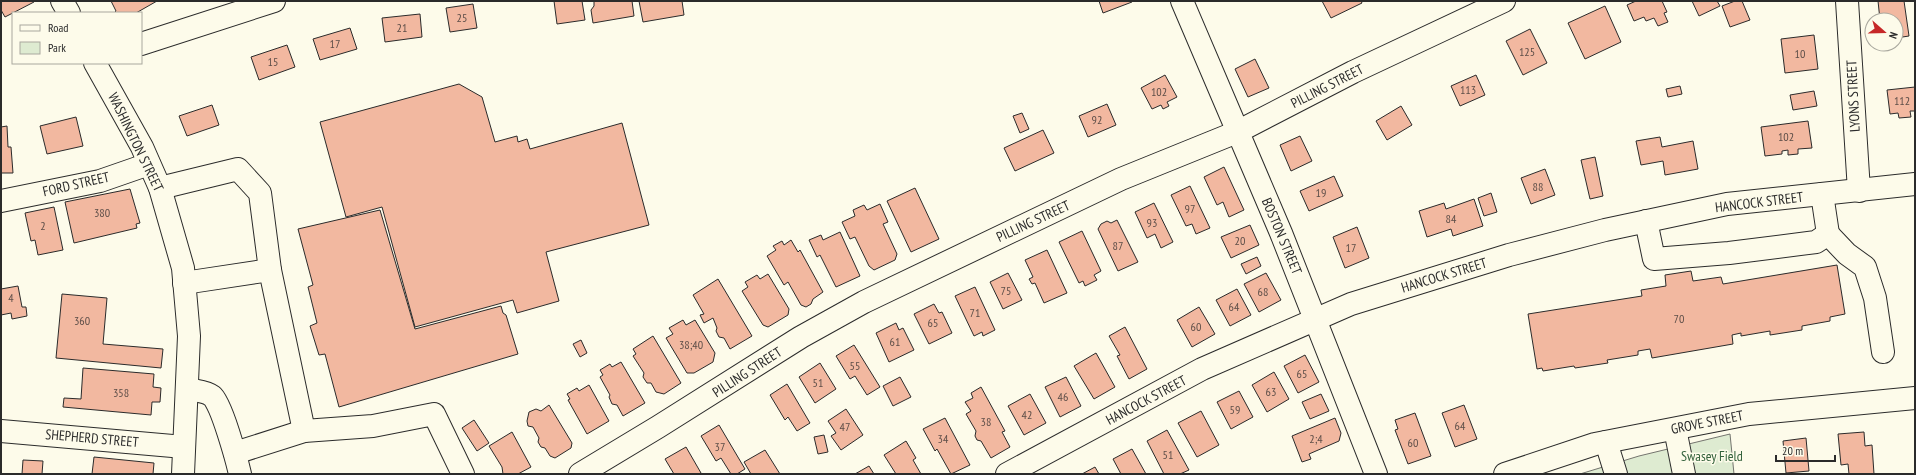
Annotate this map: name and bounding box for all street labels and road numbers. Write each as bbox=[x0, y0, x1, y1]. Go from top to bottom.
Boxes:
street label: LYONS STREET bbox=[1842, 59, 1864, 132]
street label: PILLING STREET bbox=[1288, 60, 1367, 112]
street label: WASHINGTON STREET bbox=[104, 90, 168, 195]
street label: FORD STREET bbox=[41, 167, 112, 200]
street label: HANCOCK STREET bbox=[1714, 188, 1805, 216]
street label: BOSTON STREET bbox=[1258, 195, 1306, 278]
street label: PILLING STREET bbox=[993, 196, 1073, 246]
street label: HANCOCK STREET bbox=[1399, 253, 1490, 297]
street label: PILLING STREET bbox=[709, 343, 786, 401]
street label: HANCOCK STREET bbox=[1103, 371, 1190, 429]
street label: GROVE STREET bbox=[1669, 406, 1745, 438]
street label: SHEPHERD STREET bbox=[45, 425, 140, 451]

